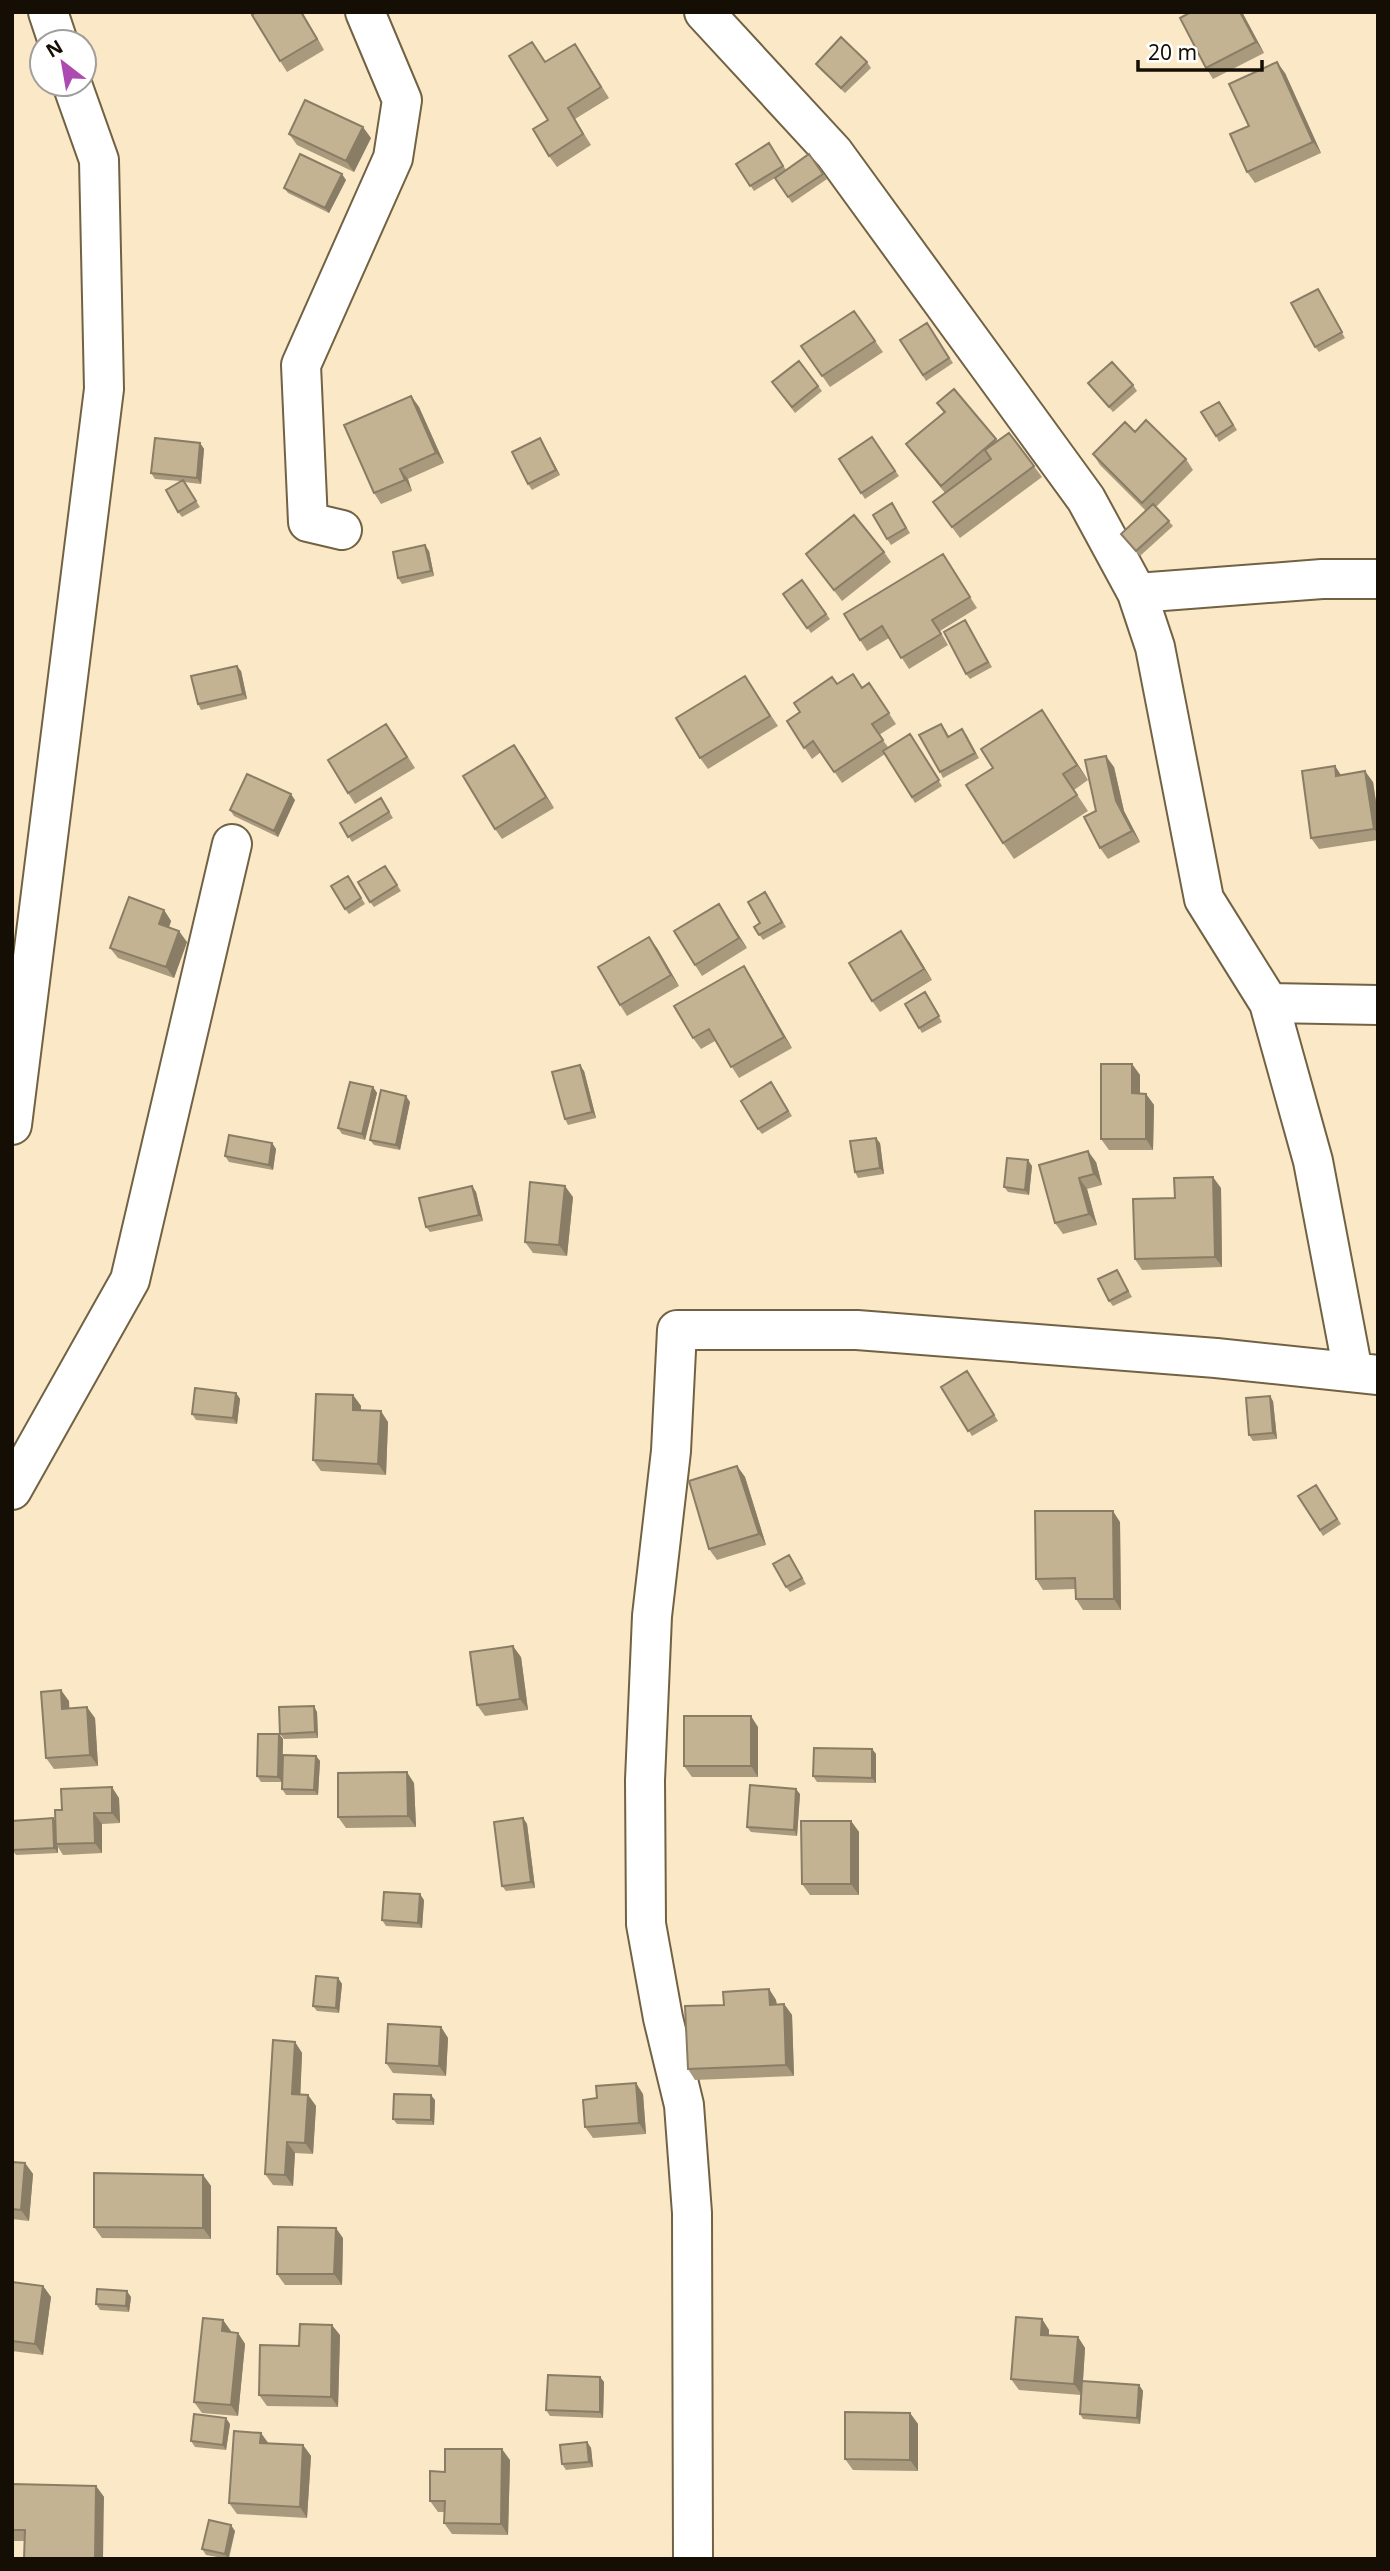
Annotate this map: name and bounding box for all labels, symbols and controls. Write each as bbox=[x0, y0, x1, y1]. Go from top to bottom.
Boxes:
north arrow bbox=[28, 28, 98, 98]
scale bar bbox=[1138, 28, 1262, 72]
text: N bbox=[41, 33, 68, 64]
text: 20 m bbox=[1148, 38, 1197, 66]

